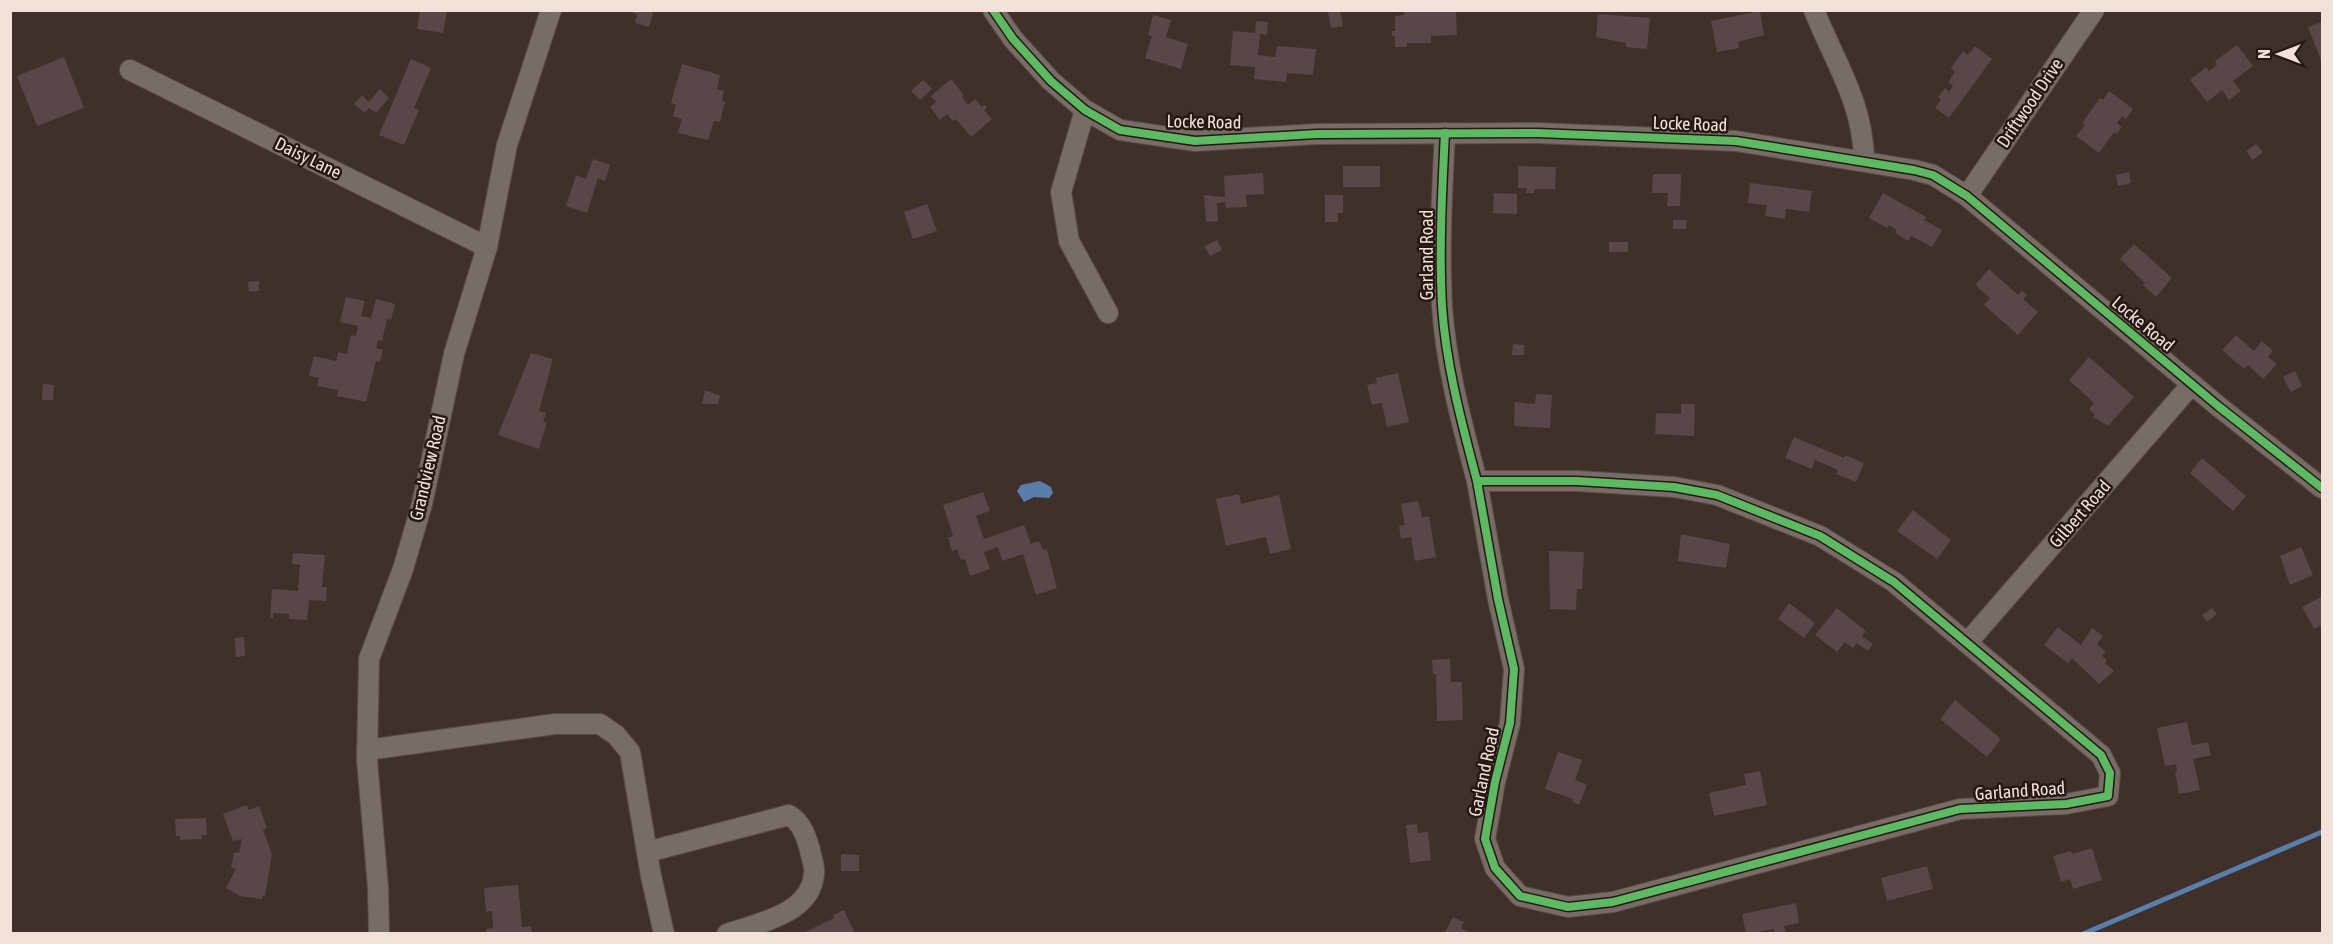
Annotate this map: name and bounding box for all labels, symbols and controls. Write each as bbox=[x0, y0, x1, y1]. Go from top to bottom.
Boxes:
north arrow bbox=[2249, 24, 2309, 84]
text: N bbox=[2255, 49, 2273, 59]
street label: Driftwood Drive bbox=[1992, 54, 2067, 151]
street label: Locke Road bbox=[1167, 110, 1242, 133]
street label: Locke Road bbox=[1652, 112, 1728, 135]
street label: Daisy Lane bbox=[272, 133, 345, 183]
street label: Garland Road bbox=[1416, 210, 1437, 300]
street label: Locke Road bbox=[2108, 292, 2179, 356]
street label: Grandview Road bbox=[405, 413, 450, 523]
street label: Gilbert Road bbox=[2045, 476, 2115, 552]
street label: Garland Road bbox=[1464, 725, 1503, 818]
street label: Garland Road bbox=[1974, 777, 2066, 804]

